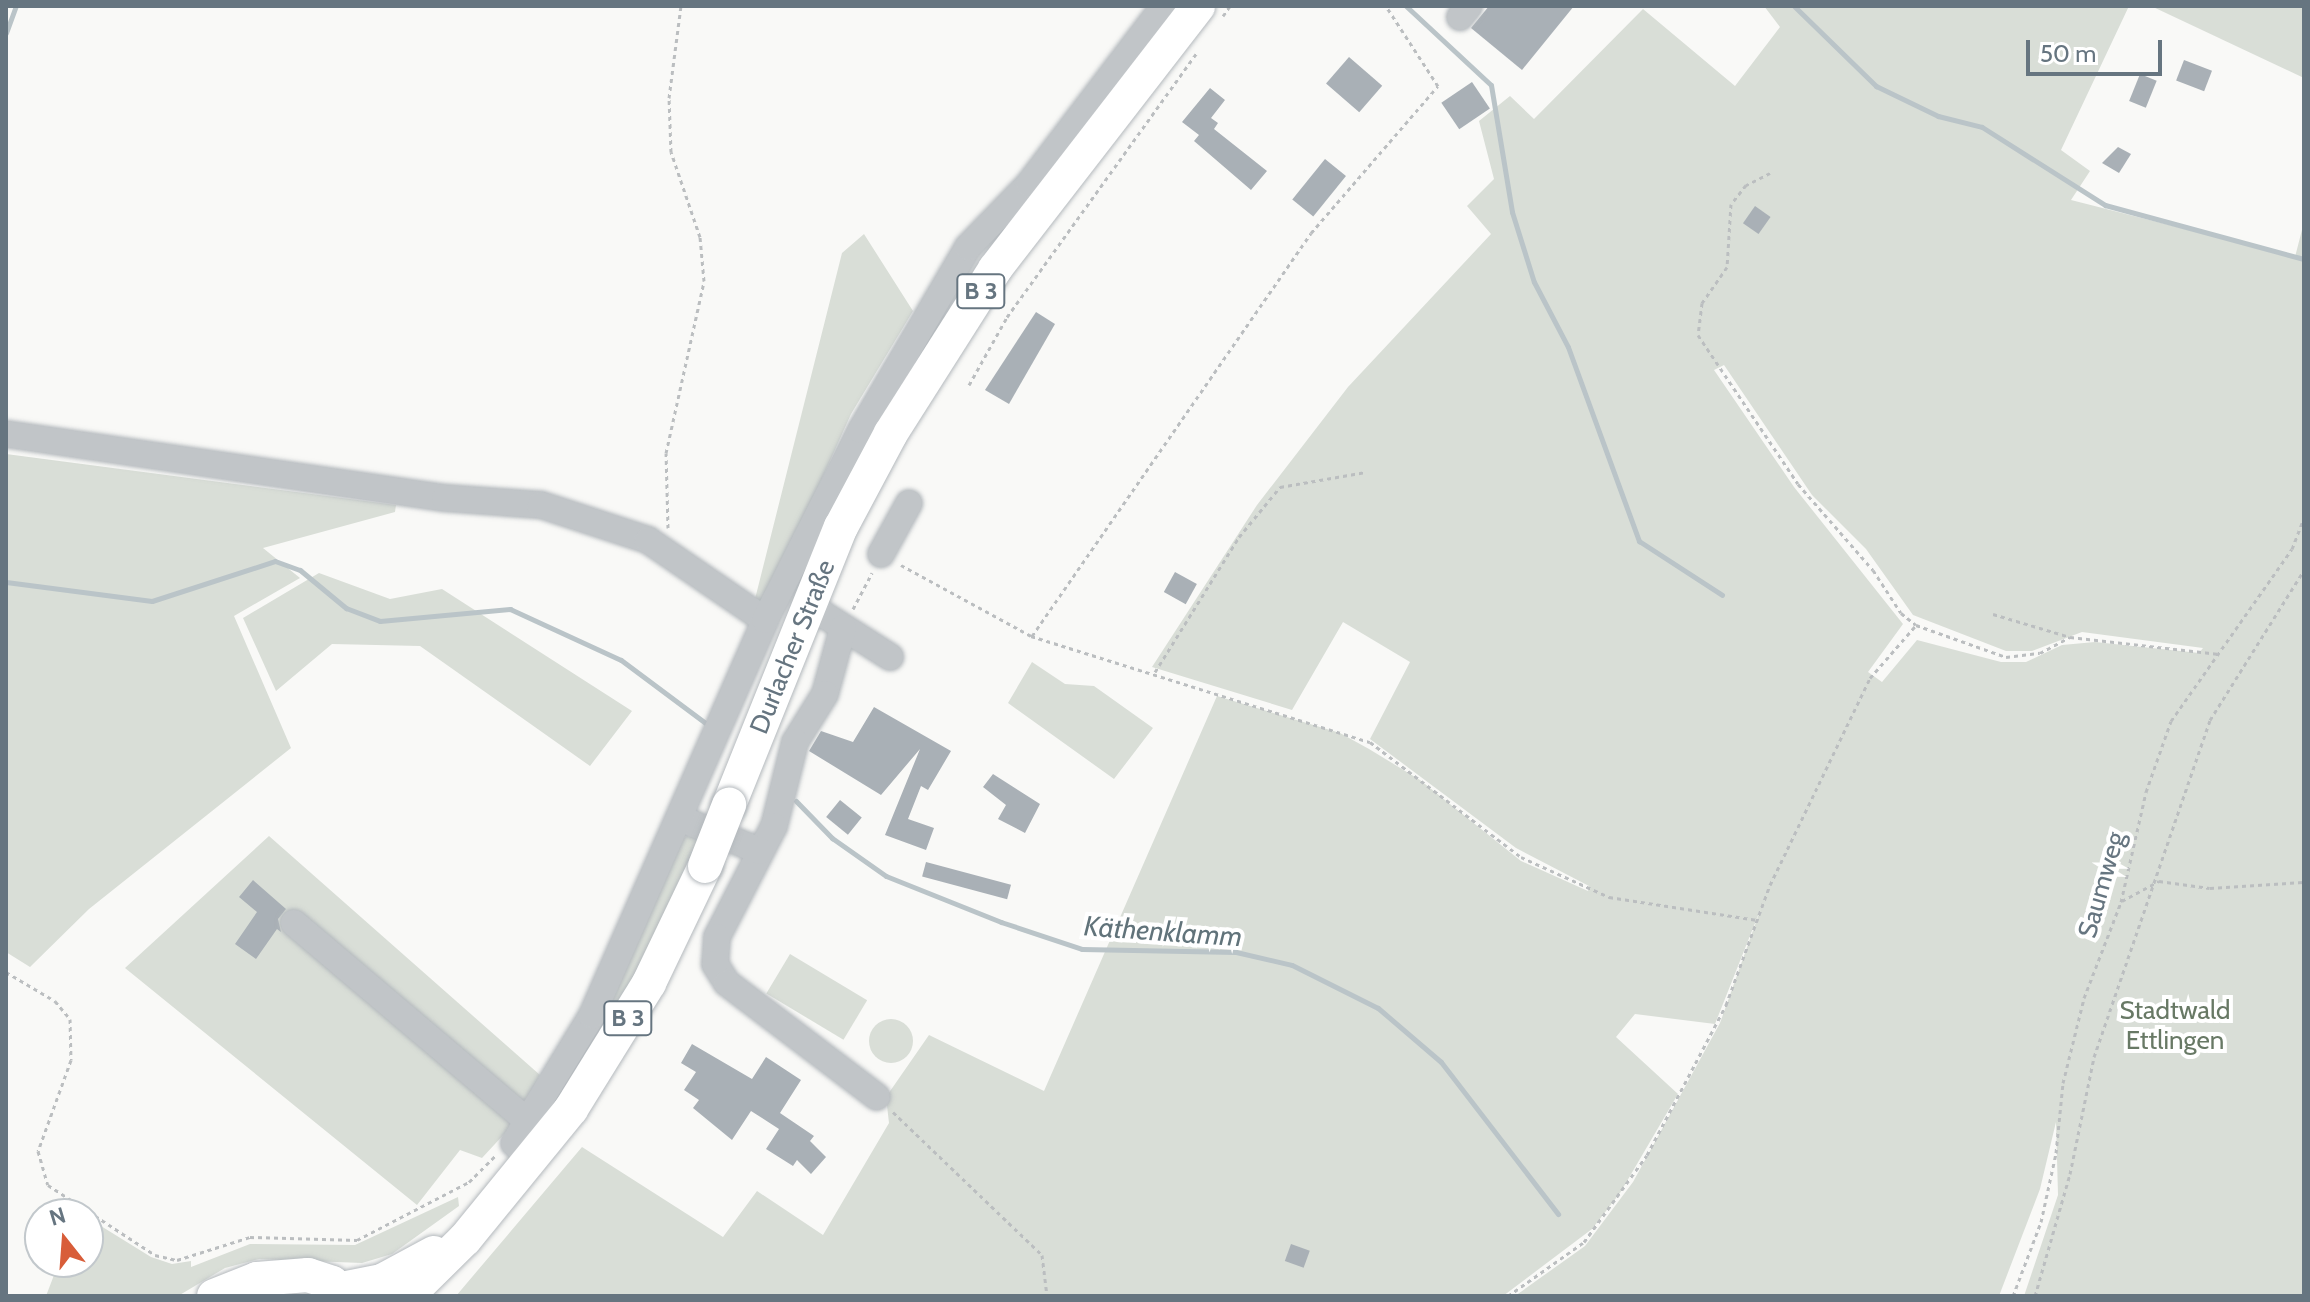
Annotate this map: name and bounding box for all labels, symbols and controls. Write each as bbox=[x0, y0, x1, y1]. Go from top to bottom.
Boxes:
scale bar bbox=[2030, 24, 2166, 74]
text: 50 m bbox=[2040, 39, 2096, 68]
road number: B 3 bbox=[955, 271, 1007, 311]
street label: Durlacher Straße bbox=[744, 556, 842, 738]
street label: Saumweg bbox=[2072, 828, 2132, 942]
water label: Käthenklamm bbox=[1083, 909, 1243, 953]
park label: Stadtwald Ettlingen bbox=[2120, 995, 2230, 1056]
road number: B 3 bbox=[602, 998, 654, 1038]
north arrow bbox=[24, 1198, 104, 1278]
text: N bbox=[46, 1201, 69, 1232]

